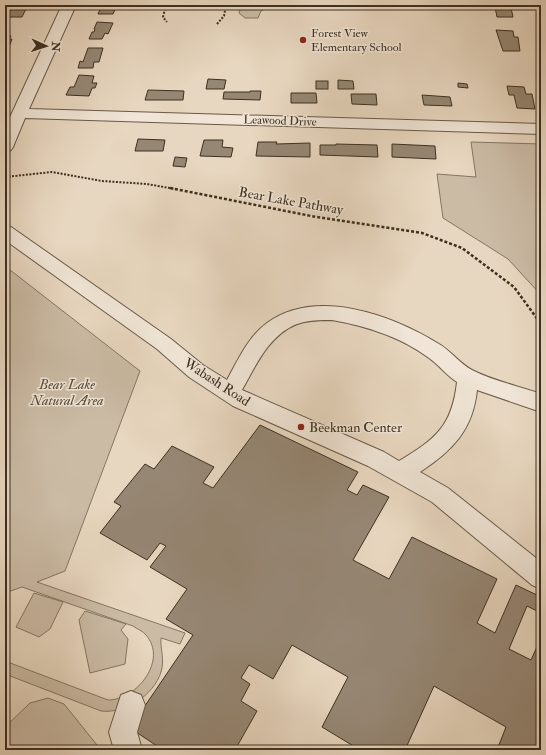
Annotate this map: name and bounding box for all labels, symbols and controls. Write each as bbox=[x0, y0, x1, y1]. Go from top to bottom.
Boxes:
north arrow bbox=[26, 26, 66, 66]
place label: Forest View Elementary School bbox=[311, 26, 402, 55]
marker: Forest View Elementary School bbox=[298, 35, 308, 45]
text: N bbox=[49, 40, 62, 53]
street label: Leawood Drive bbox=[243, 112, 317, 130]
street label: Bear Lake Pathway bbox=[237, 183, 345, 220]
street label: Wabash Road bbox=[180, 354, 253, 410]
park label: Bear Lake Natural Area bbox=[29, 376, 104, 409]
place label: Beekman Center bbox=[309, 419, 403, 436]
marker: Beekman Center bbox=[296, 422, 306, 432]

